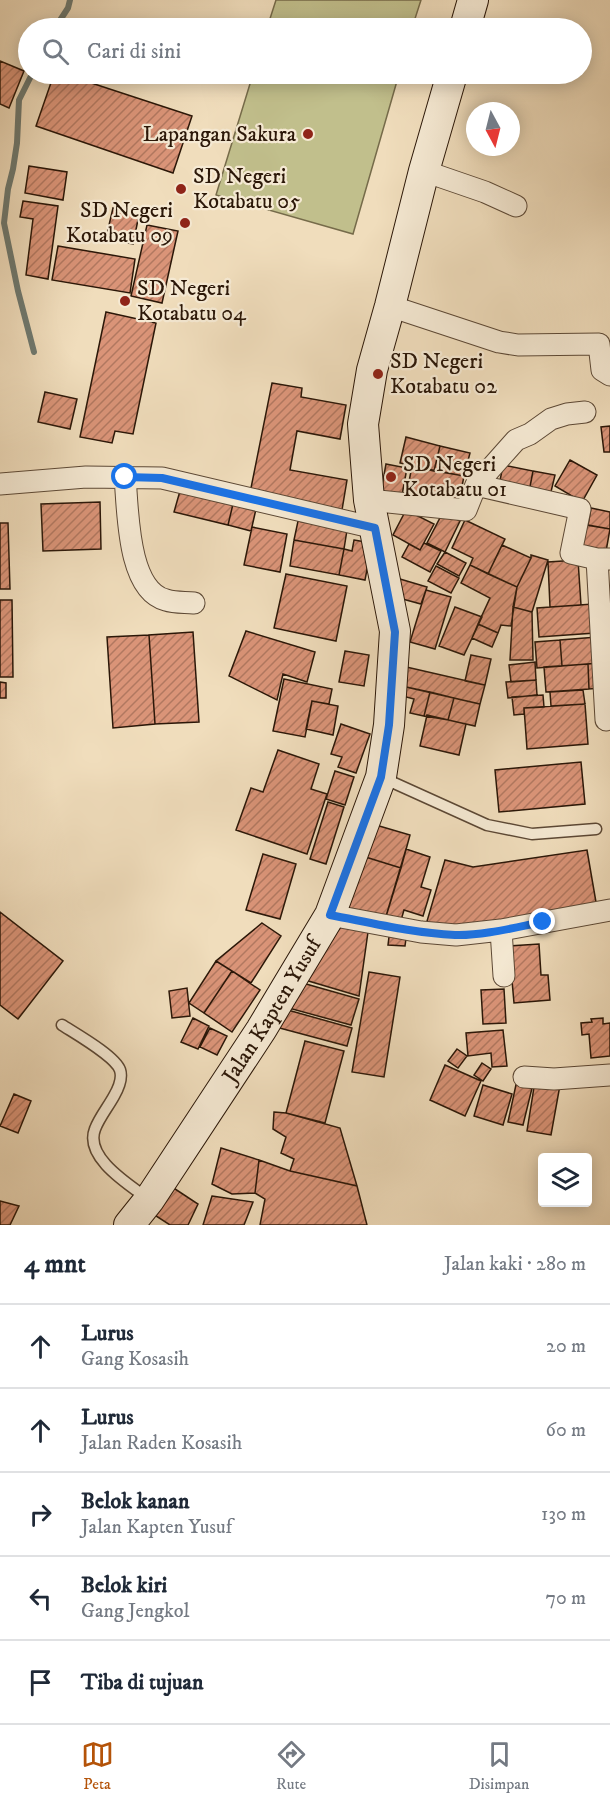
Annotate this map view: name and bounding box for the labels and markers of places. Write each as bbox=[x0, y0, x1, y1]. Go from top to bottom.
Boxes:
place label: Lapangan Sakura bbox=[143, 121, 297, 148]
marker: Lapangan Sakura bbox=[301, 127, 315, 141]
place label: SD Negeri Kotabatu 05 bbox=[193, 163, 300, 215]
marker: SD Negeri Kotabatu 05 bbox=[174, 182, 188, 196]
place label: SD Negeri Kotabatu 09 bbox=[66, 197, 173, 249]
marker: SD Negeri Kotabatu 09 bbox=[178, 216, 192, 230]
place label: SD Negeri Kotabatu 04 bbox=[137, 275, 247, 327]
marker: SD Negeri Kotabatu 04 bbox=[118, 294, 132, 308]
place label: SD Negeri Kotabatu 02 bbox=[390, 348, 497, 400]
marker: SD Negeri Kotabatu 02 bbox=[371, 367, 385, 381]
place label: SD Negeri Kotabatu 01 bbox=[403, 451, 507, 503]
marker: SD Negeri Kotabatu 01 bbox=[384, 470, 398, 484]

